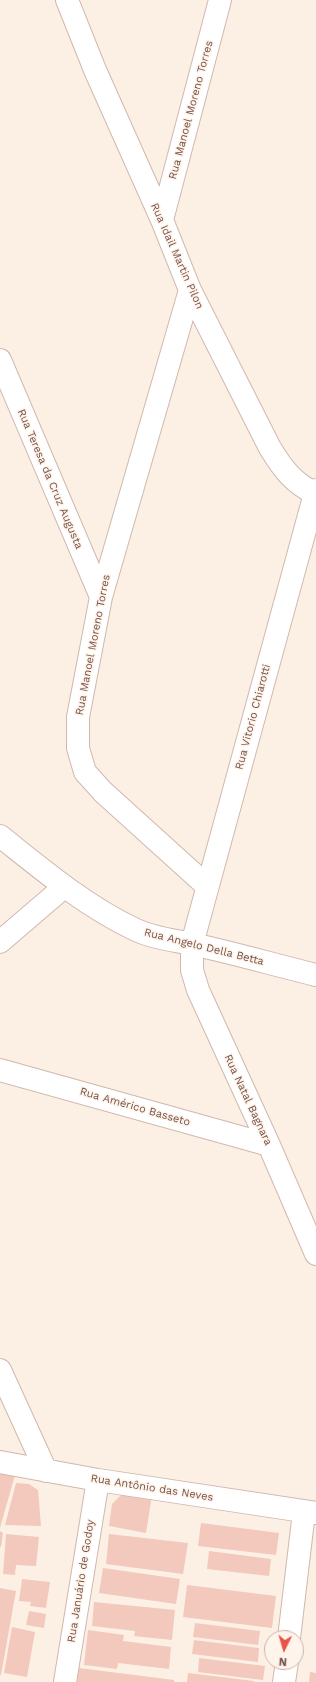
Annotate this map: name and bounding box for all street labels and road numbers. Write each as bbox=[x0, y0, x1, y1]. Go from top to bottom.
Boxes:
street label: Rua Manoel Moreno Torres bbox=[166, 39, 216, 181]
street label: Rua Idail Martin Pilon bbox=[148, 201, 206, 311]
street label: Rua Teresa da Cruz Augusta bbox=[14, 407, 86, 551]
street label: Rua Manoel Moreno Torres bbox=[73, 574, 113, 716]
street label: Rua Vitorio Chiarotti bbox=[233, 663, 273, 771]
street label: Rua Angelo Della Betta bbox=[143, 926, 265, 968]
street label: Rua Natal Bagnara bbox=[221, 1052, 275, 1148]
street label: Rua Américo Basseto bbox=[78, 1085, 192, 1129]
street label: Rua Antônio das Neves bbox=[90, 1472, 214, 1504]
street label: Rua Januário de Godoy bbox=[65, 1519, 97, 1643]

